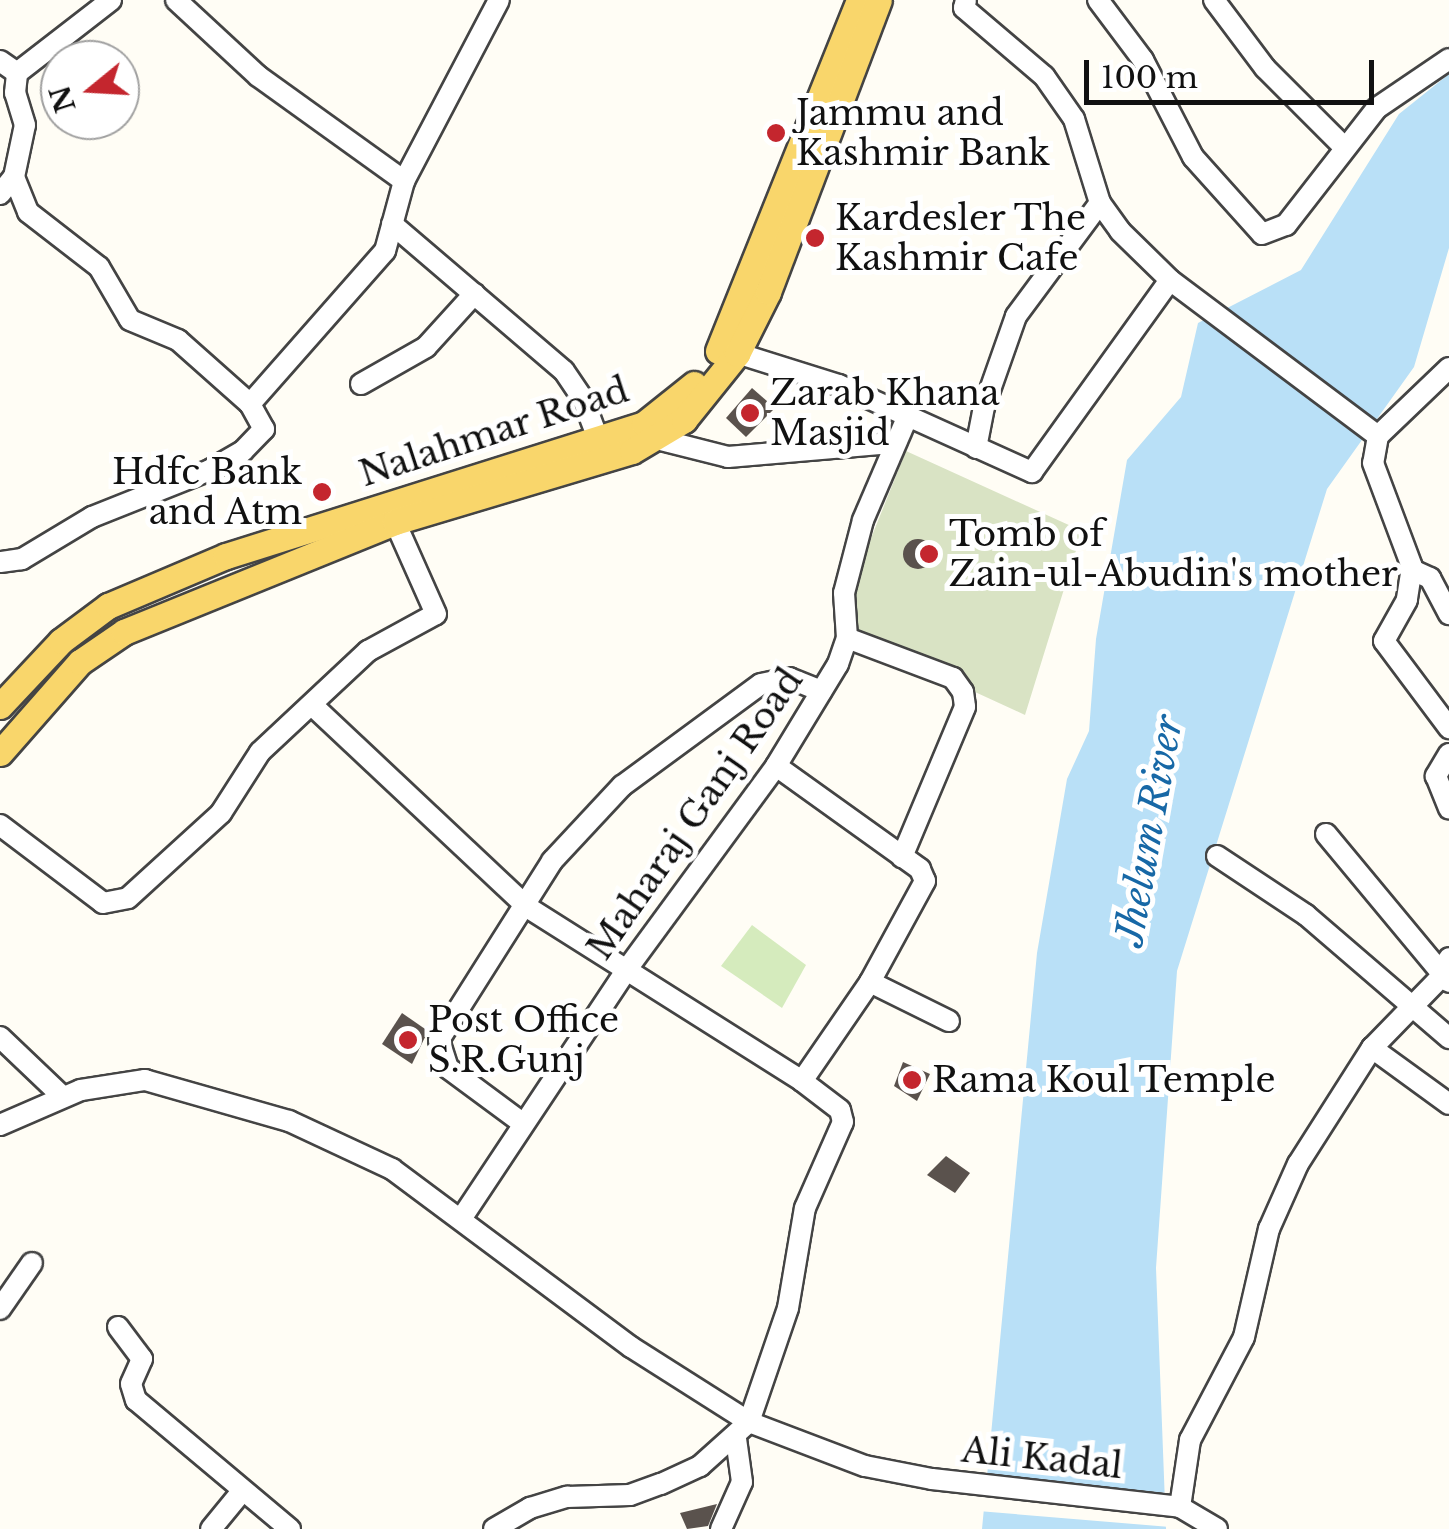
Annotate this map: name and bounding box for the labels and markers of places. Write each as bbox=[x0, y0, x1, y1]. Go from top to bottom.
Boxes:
place label: Jammu and Kashmir Bank bbox=[796, 92, 1051, 174]
marker: Jammu and Kashmir Bank bbox=[765, 122, 787, 144]
place label: Kardesler The Kashmir Cafe bbox=[835, 197, 1088, 279]
marker: Kardesler The Kashmir Cafe bbox=[804, 227, 826, 249]
place label: Zarab Khana Masjid bbox=[770, 372, 1000, 454]
marker: Zarab Khana Masjid bbox=[739, 402, 761, 424]
place label: Hdfc Bank and Atm bbox=[112, 451, 302, 533]
marker: Hdfc Bank and Atm bbox=[311, 481, 333, 503]
place label: Tomb of Zain-ul-Abudin's mother bbox=[949, 513, 1398, 595]
marker: Tomb of Zain-ul-Abudin's mother bbox=[918, 543, 940, 565]
place label: Post Office S.R.Gunj bbox=[428, 999, 619, 1081]
marker: Post Office S.R.Gunj bbox=[397, 1029, 419, 1051]
place label: Rama Koul Temple bbox=[932, 1059, 1277, 1101]
marker: Rama Koul Temple bbox=[901, 1069, 923, 1091]

